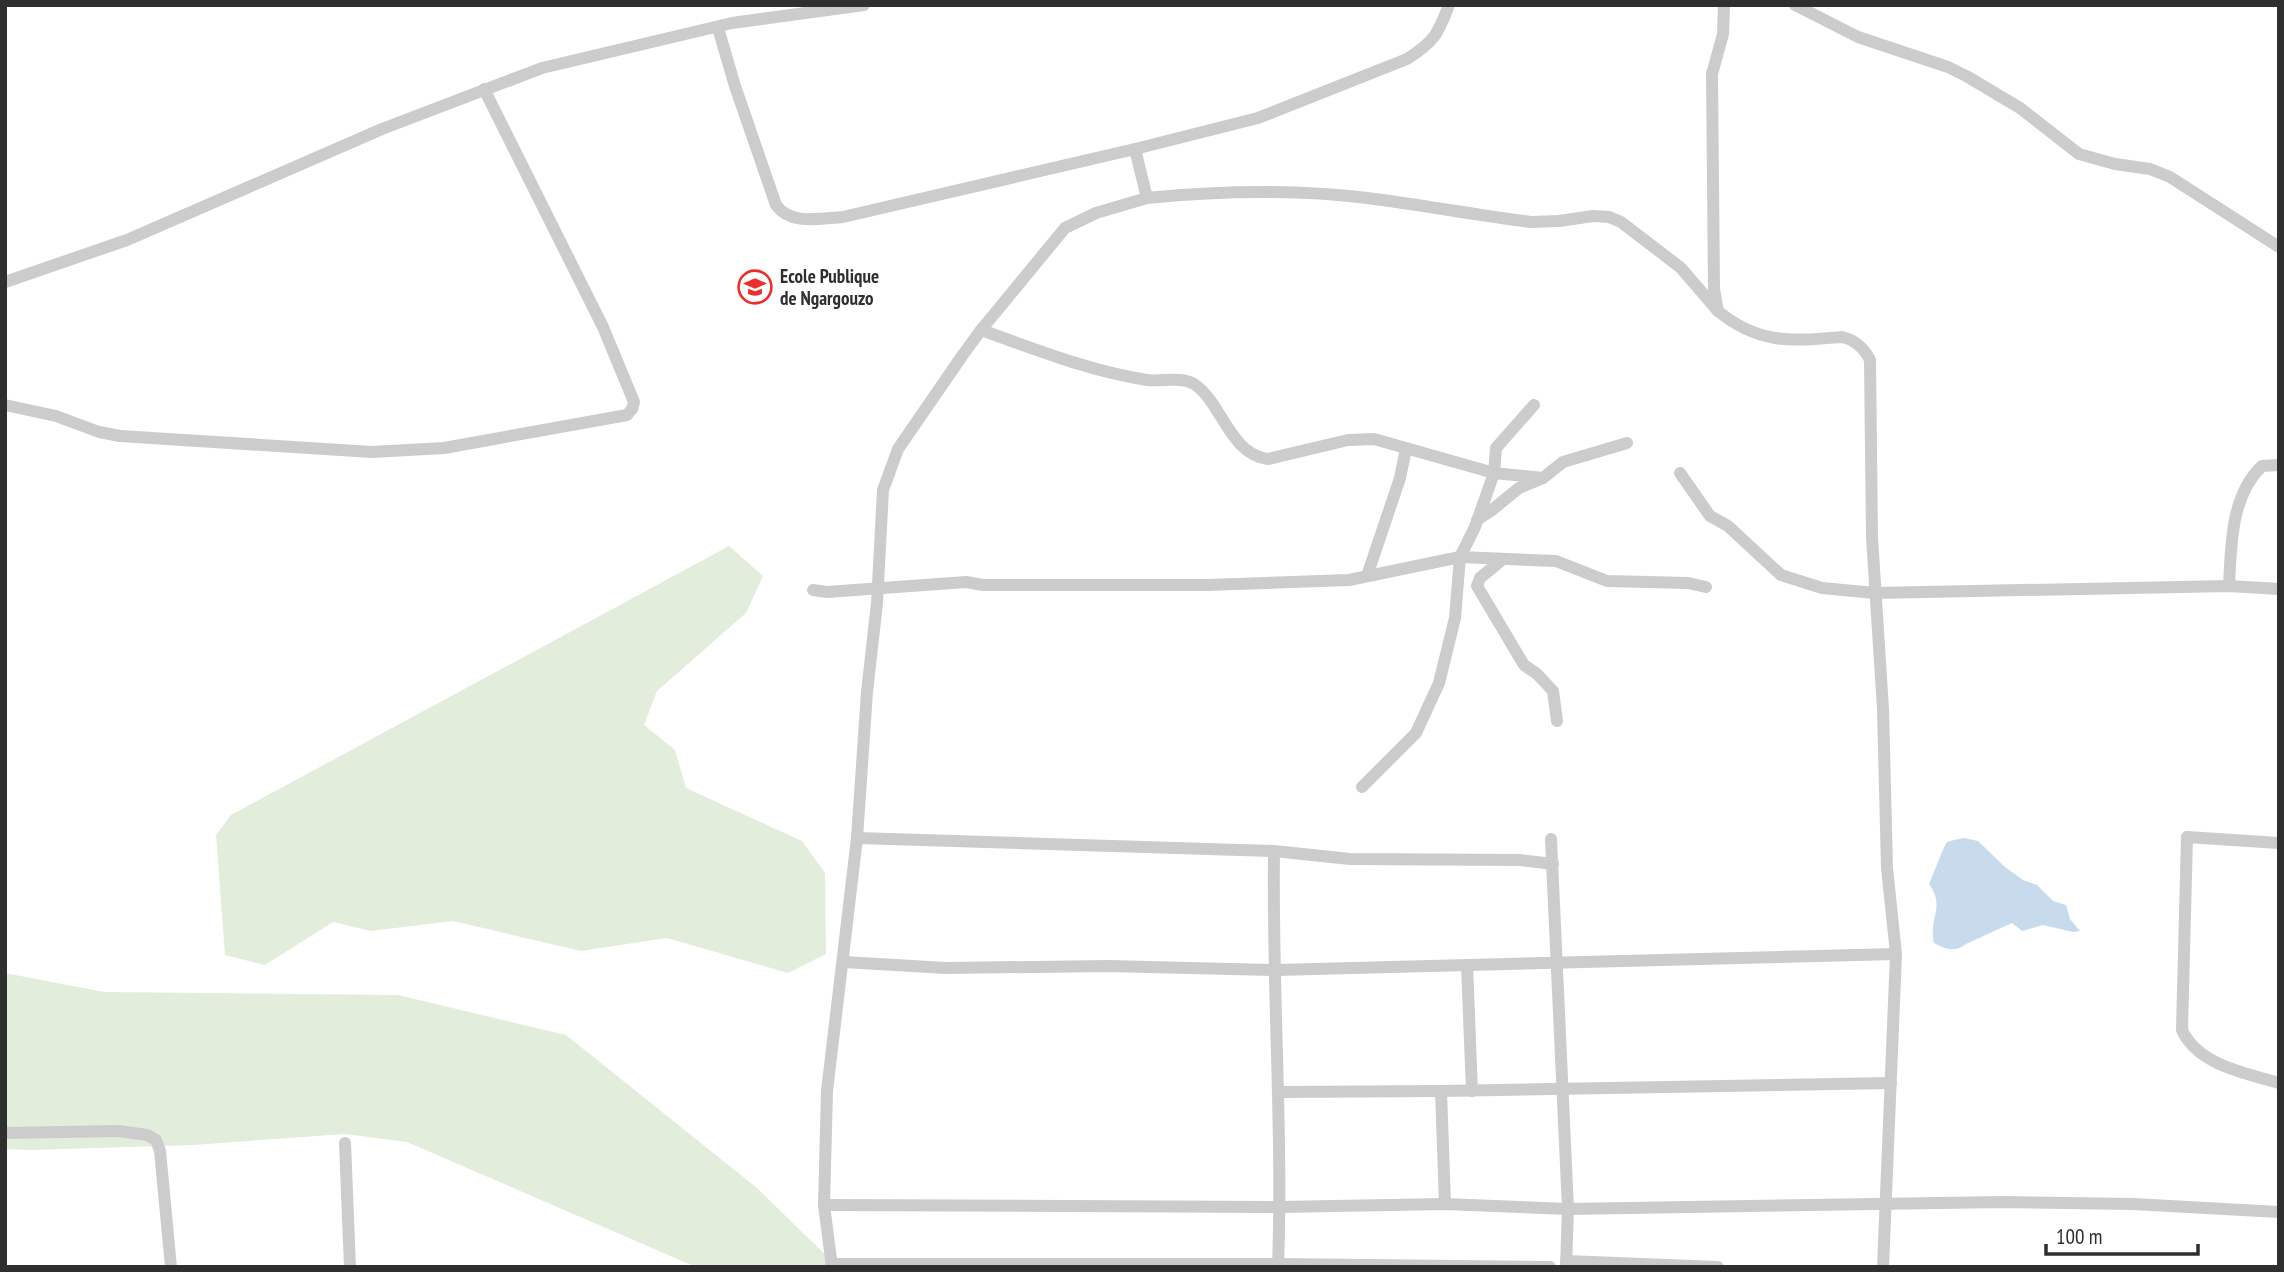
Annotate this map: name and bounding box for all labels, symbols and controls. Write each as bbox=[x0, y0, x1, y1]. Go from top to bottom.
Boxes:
place label: Ecole Publique de Ngargouzo bbox=[780, 264, 879, 310]
school or university icon: Ecole Publique de Ngargouzo bbox=[736, 268, 774, 306]
scale bar bbox=[2046, 1212, 2198, 1256]
text: 100 m bbox=[2056, 1223, 2102, 1250]

